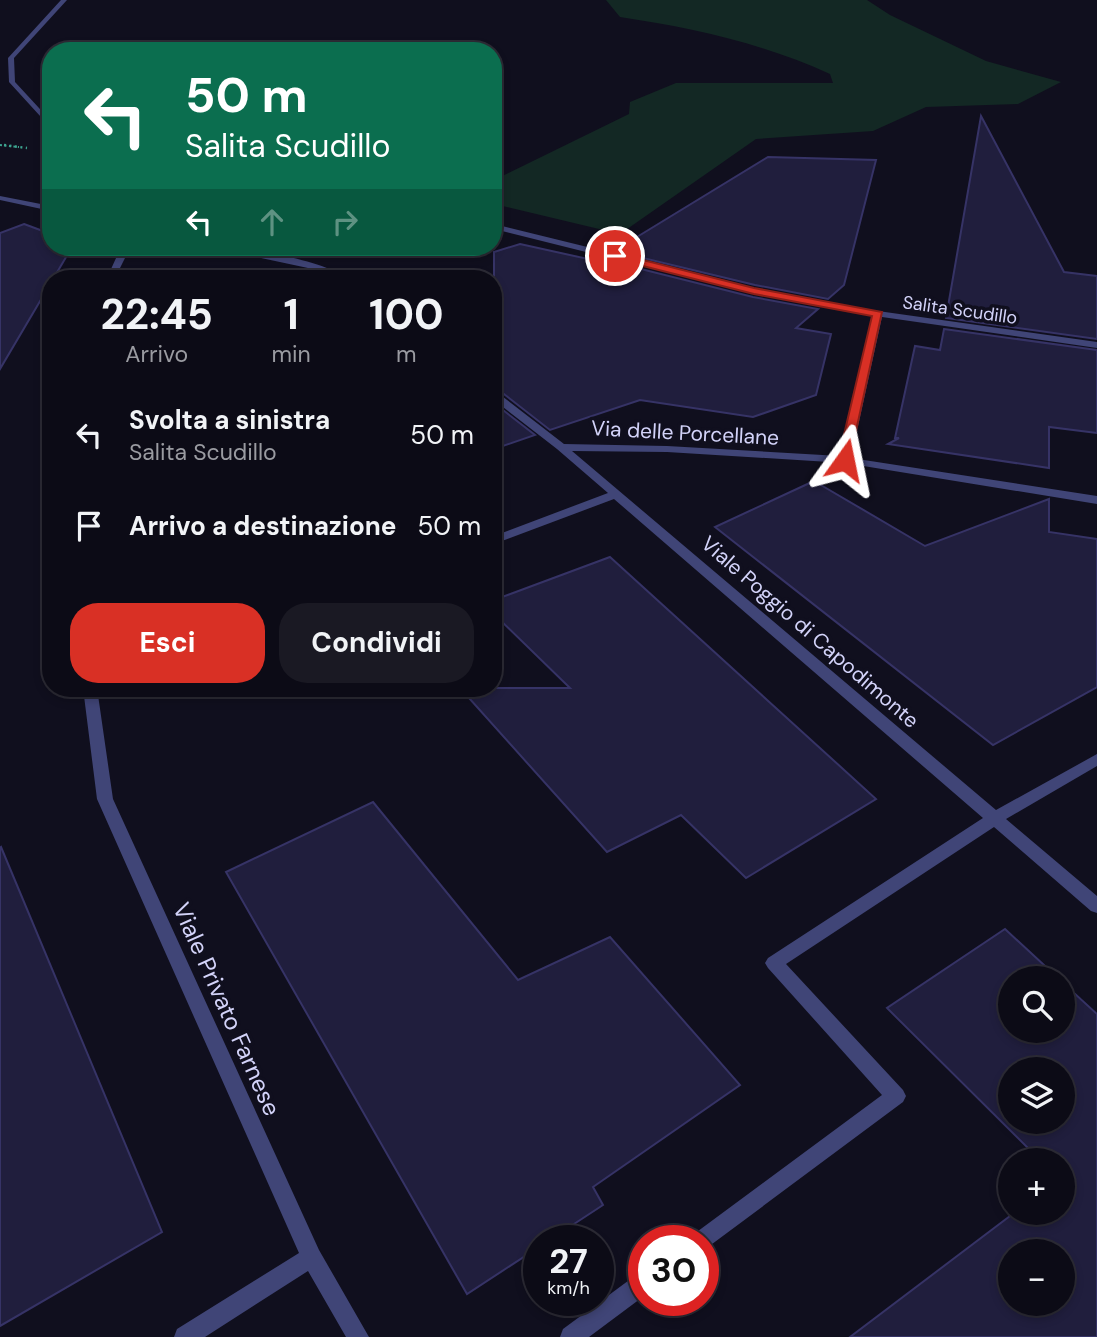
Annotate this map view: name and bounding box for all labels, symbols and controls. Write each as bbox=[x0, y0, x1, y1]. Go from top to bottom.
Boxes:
text: 50 m bbox=[185, 63, 308, 127]
icon: left bbox=[70, 70, 161, 161]
text: Salita Scudillo bbox=[185, 125, 390, 167]
icon: left bbox=[180, 203, 218, 241]
icon: ahead bbox=[253, 203, 291, 241]
icon: right bbox=[326, 203, 364, 241]
pin bbox=[585, 226, 645, 286]
icon: arrive bbox=[596, 237, 634, 275]
text: 22:45 bbox=[100, 287, 213, 342]
text: 1 bbox=[283, 287, 299, 342]
text: 100 bbox=[369, 287, 444, 342]
street label: Salita Scudillo bbox=[901, 290, 1019, 330]
text: Arrivo bbox=[125, 339, 188, 369]
text: min bbox=[271, 339, 311, 369]
text: m bbox=[396, 339, 417, 369]
text: Svolta a sinistra bbox=[129, 403, 330, 437]
street label: Via delle Porcellane bbox=[590, 414, 780, 452]
icon: left bbox=[70, 416, 108, 454]
text: 50 m bbox=[410, 418, 474, 452]
position arrow bbox=[808, 423, 882, 497]
text: Salita Scudillo bbox=[129, 437, 277, 467]
icon: arrive bbox=[70, 507, 108, 545]
text: Arrivo a destinazione bbox=[129, 509, 396, 543]
text: 50 m bbox=[417, 509, 481, 543]
street label: Viale Poggio di Capodimonte bbox=[695, 530, 925, 734]
button: Esci bbox=[70, 603, 265, 683]
button: Condividi bbox=[279, 603, 474, 683]
street label: Viale Privato Farnese bbox=[166, 897, 288, 1121]
map controls bbox=[998, 966, 1075, 1316]
button: search bbox=[998, 966, 1075, 1043]
button: layers bbox=[998, 1057, 1075, 1134]
button: + bbox=[998, 1148, 1075, 1225]
speed limit sign: 30 bbox=[628, 1225, 719, 1316]
text: 27 bbox=[549, 1238, 588, 1284]
button: − bbox=[998, 1239, 1075, 1316]
text: km/h bbox=[547, 1276, 590, 1300]

